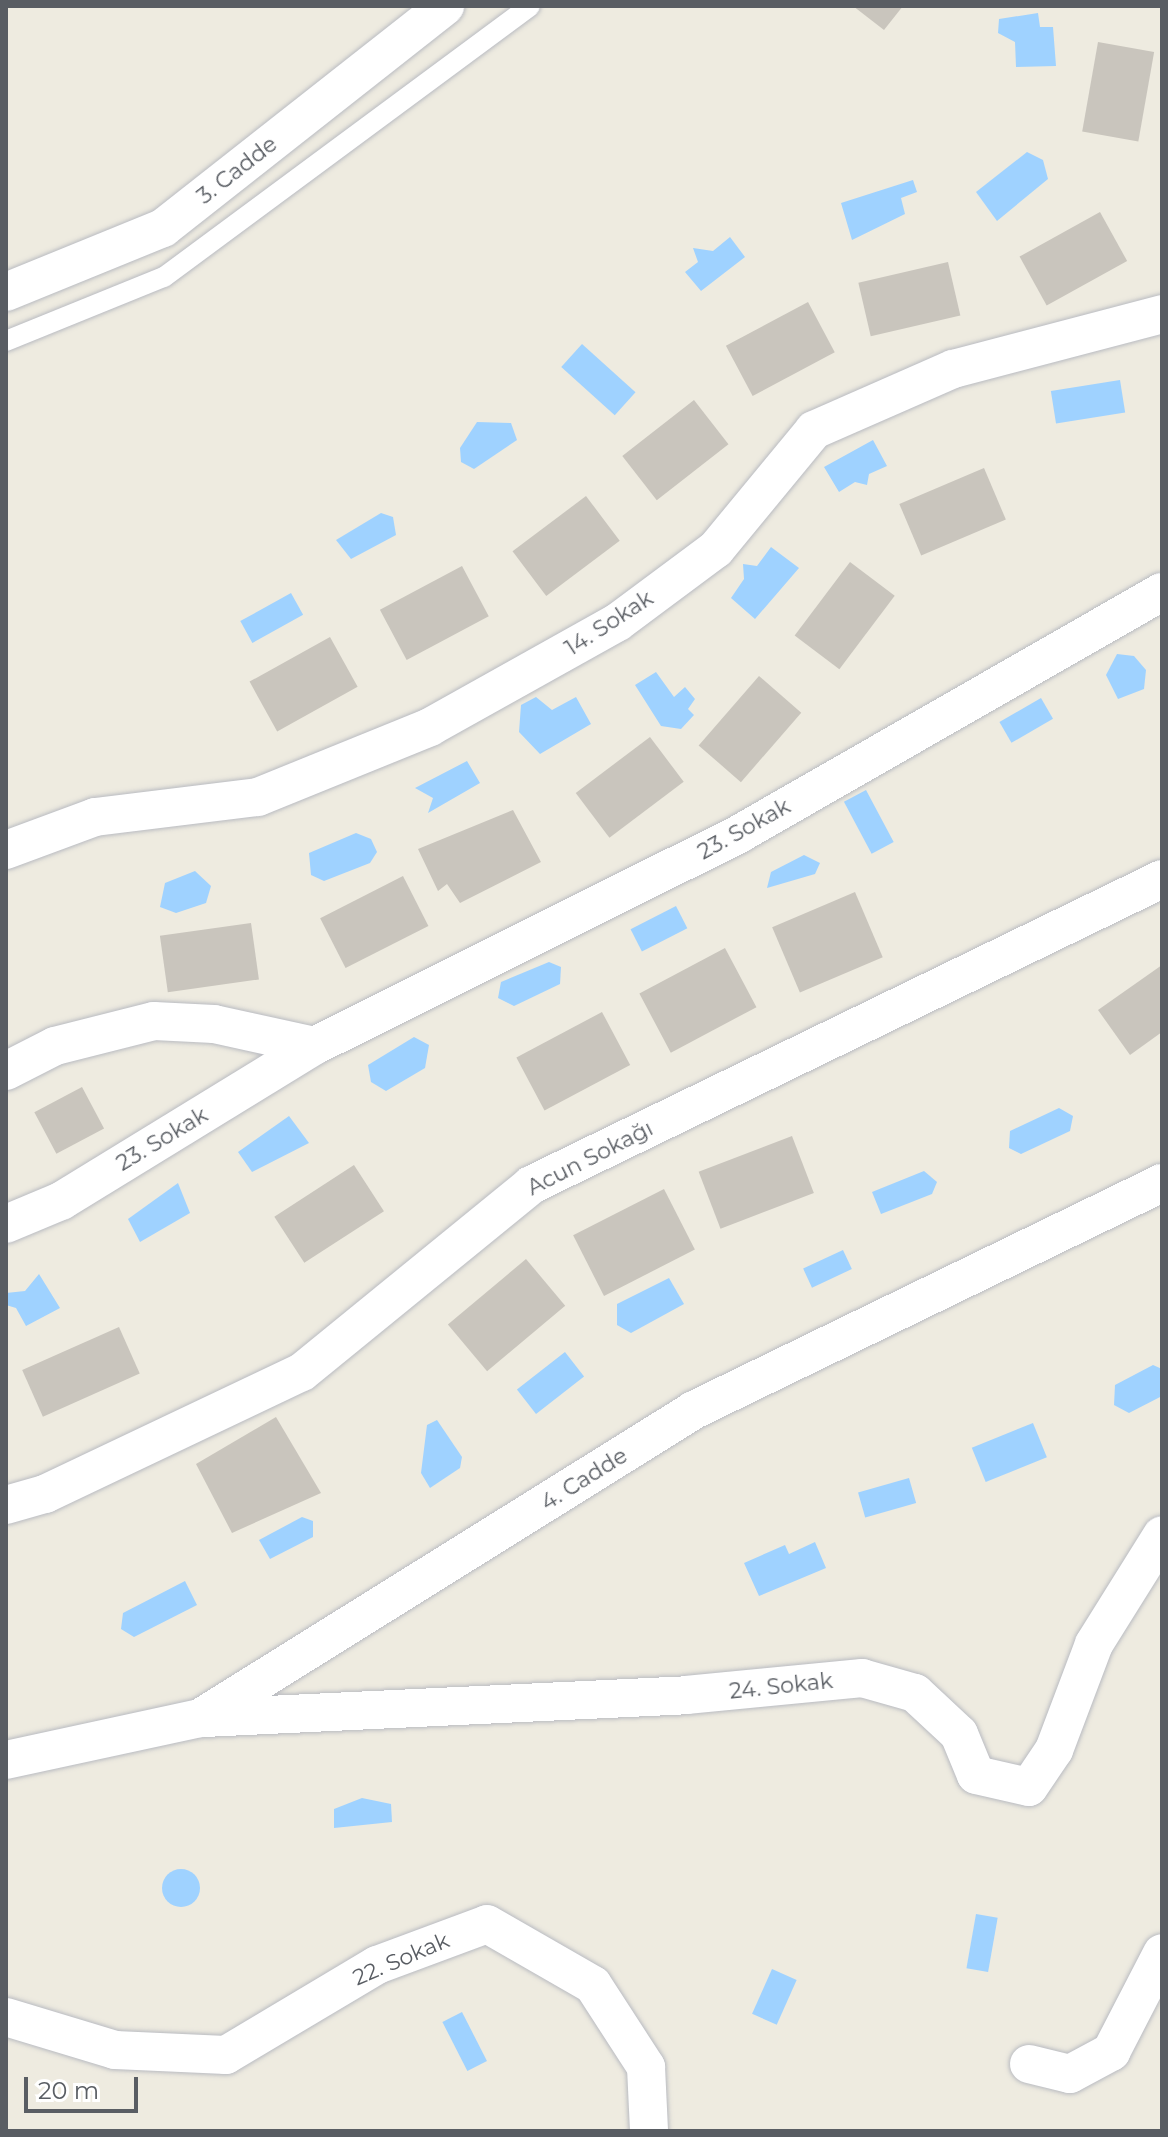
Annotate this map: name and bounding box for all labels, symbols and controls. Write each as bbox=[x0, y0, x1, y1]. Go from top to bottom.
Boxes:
street label: 3. Cadde bbox=[192, 131, 282, 209]
street label: 14. Sokak bbox=[560, 585, 658, 661]
street label: 23. Sokak bbox=[693, 793, 795, 865]
street label: 23. Sokak bbox=[112, 1101, 212, 1177]
street label: Acun Sokağı bbox=[523, 1115, 657, 1201]
street label: 4. Cadde bbox=[536, 1442, 632, 1516]
street label: 24. Sokak bbox=[728, 1667, 834, 1705]
street label: 22. Sokak bbox=[349, 1927, 453, 1991]
scale bar bbox=[28, 2061, 142, 2111]
text: 20 m bbox=[38, 2076, 99, 2105]

